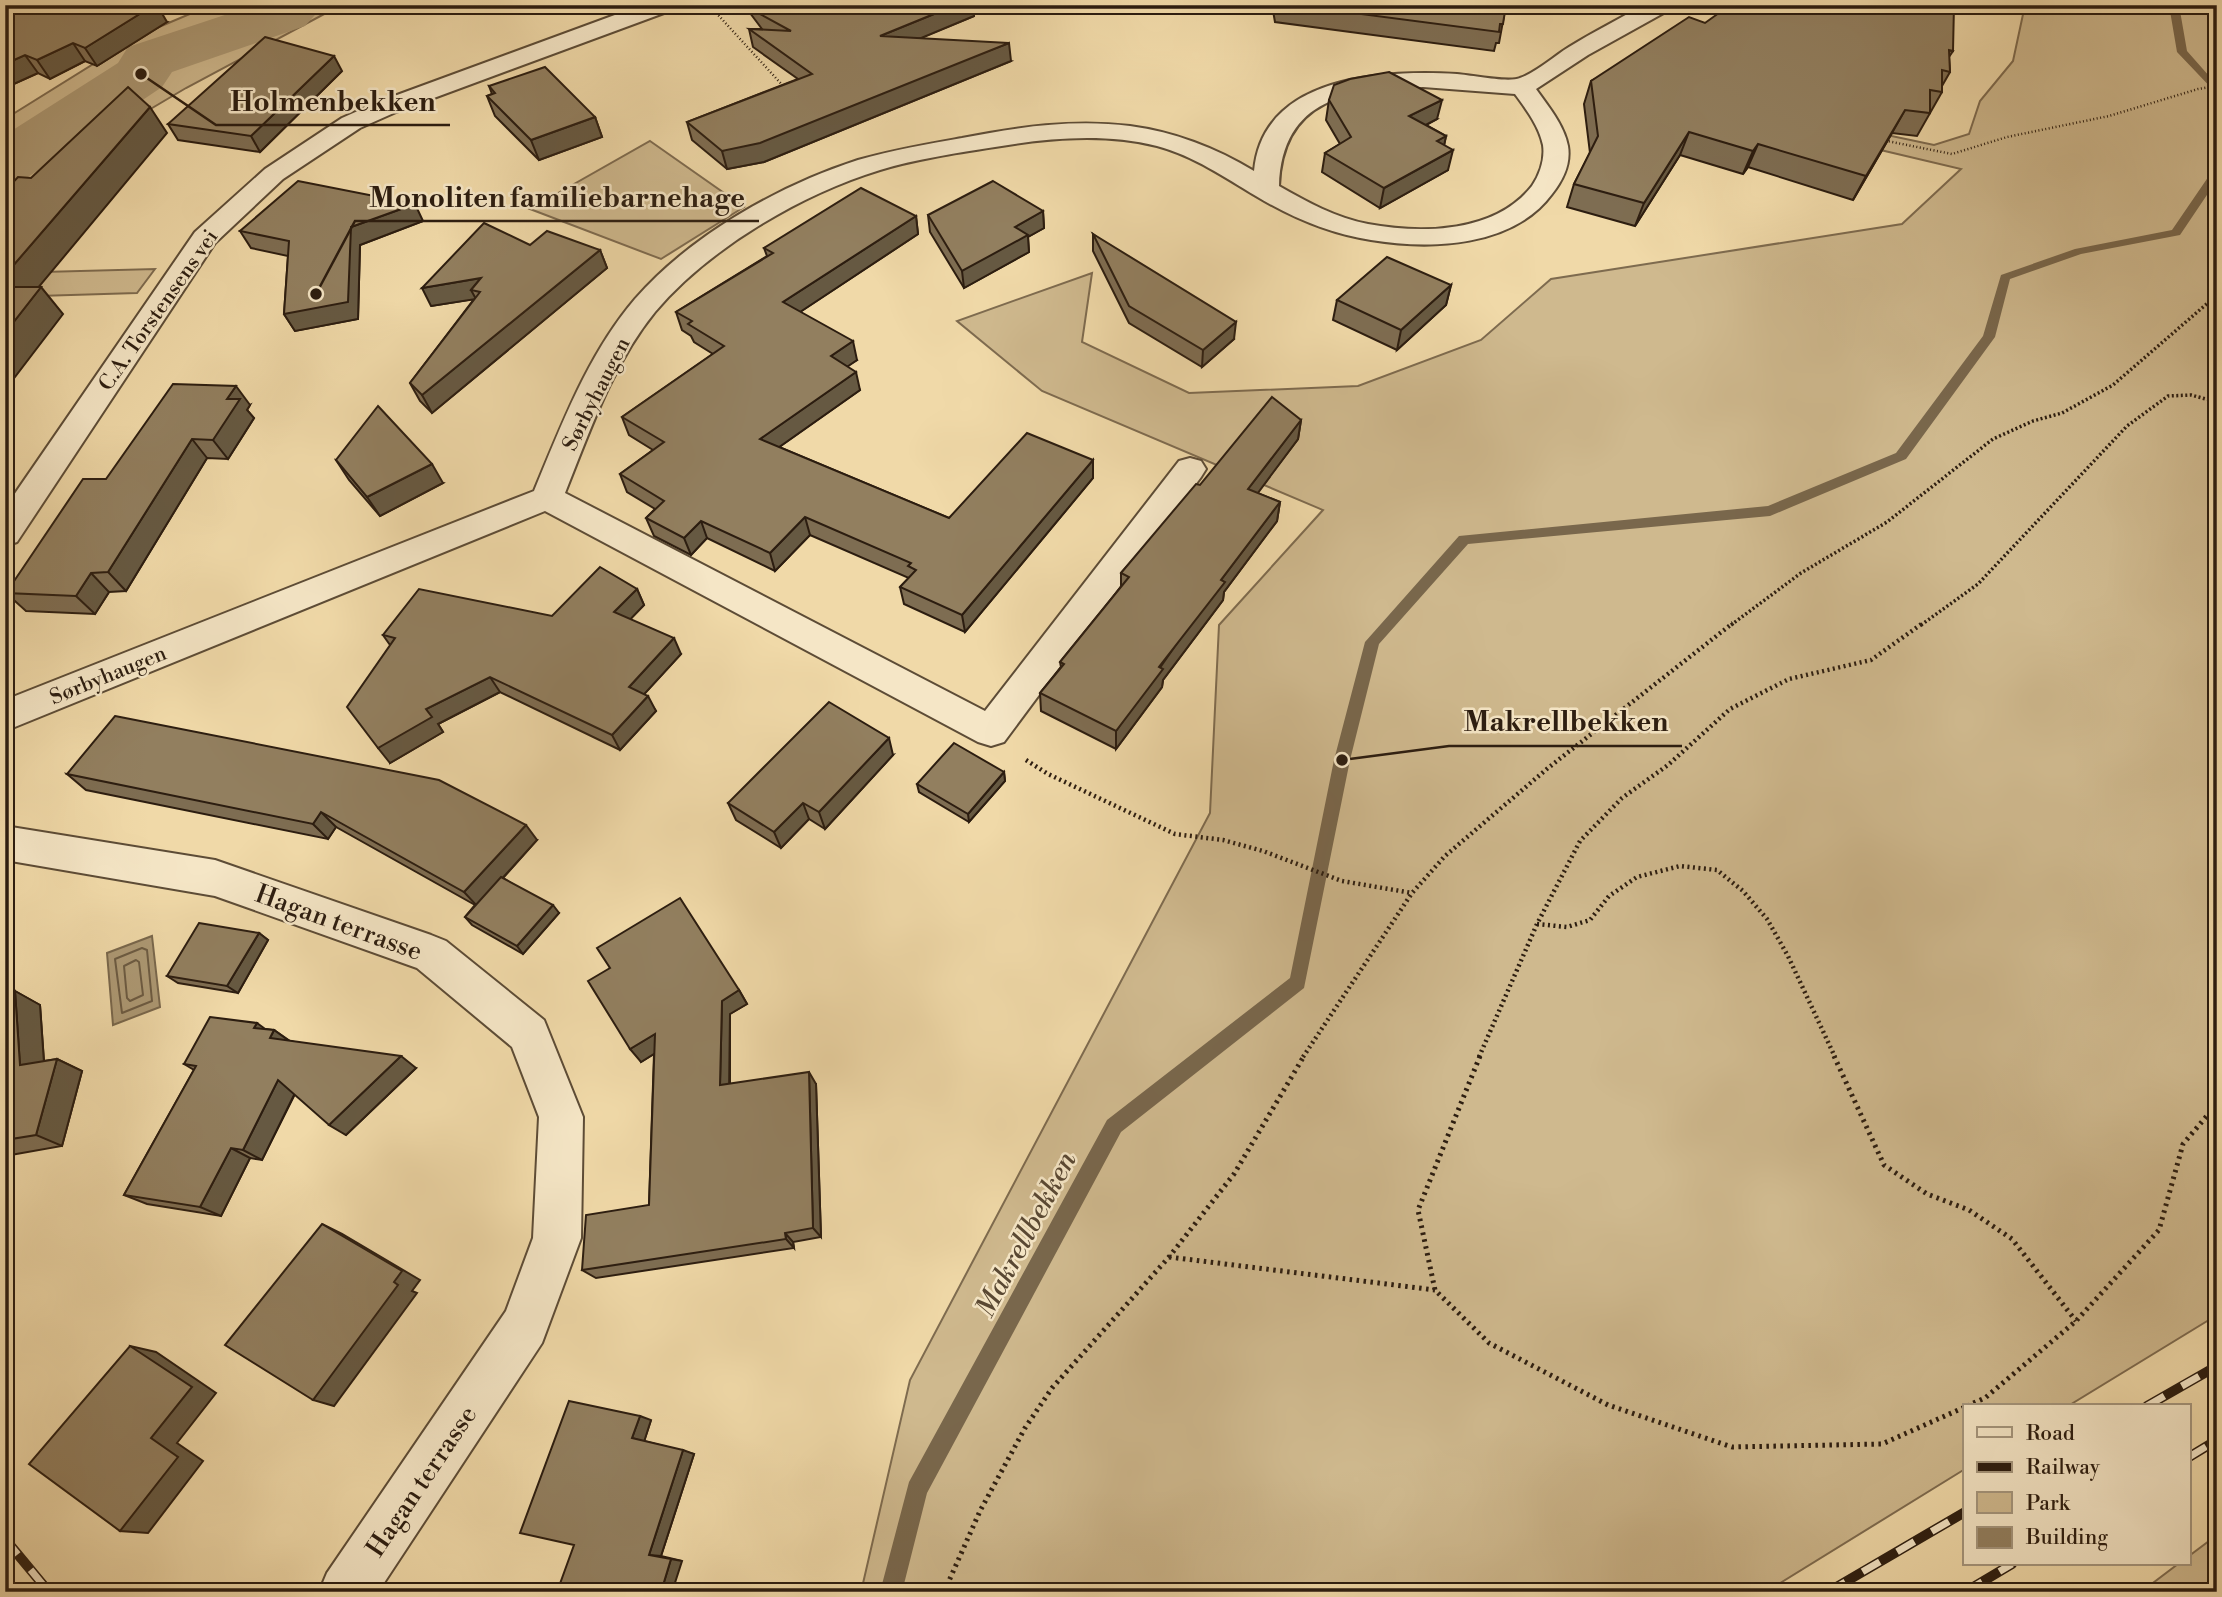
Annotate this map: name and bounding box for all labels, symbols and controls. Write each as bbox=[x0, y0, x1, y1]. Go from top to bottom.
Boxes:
callout: Holmenbekken bbox=[216, 76, 450, 125]
text: Holmenbekken bbox=[230, 85, 436, 120]
callout: Monoliten familiebarnehage bbox=[355, 172, 759, 221]
text: Monoliten familiebarnehage bbox=[369, 181, 745, 216]
street label: C.A. Torstensens vei bbox=[93, 225, 224, 396]
street label: Sørbyhaugen bbox=[557, 333, 637, 455]
street label: Sørbyhaugen bbox=[46, 641, 171, 711]
callout: Makrellbekken bbox=[1449, 697, 1682, 746]
text: Makrellbekken bbox=[1464, 705, 1668, 740]
street label: Hagan terrasse bbox=[251, 878, 427, 968]
water label: Makrellbekken bbox=[968, 1146, 1085, 1324]
street label: Hagan terrasse bbox=[359, 1400, 484, 1563]
legend bbox=[1963, 1404, 2190, 1566]
text: Road bbox=[2026, 1421, 2075, 1447]
text: Railway bbox=[2026, 1455, 2101, 1481]
text: Park bbox=[2026, 1491, 2071, 1517]
text: Building bbox=[2025, 1525, 2108, 1551]

